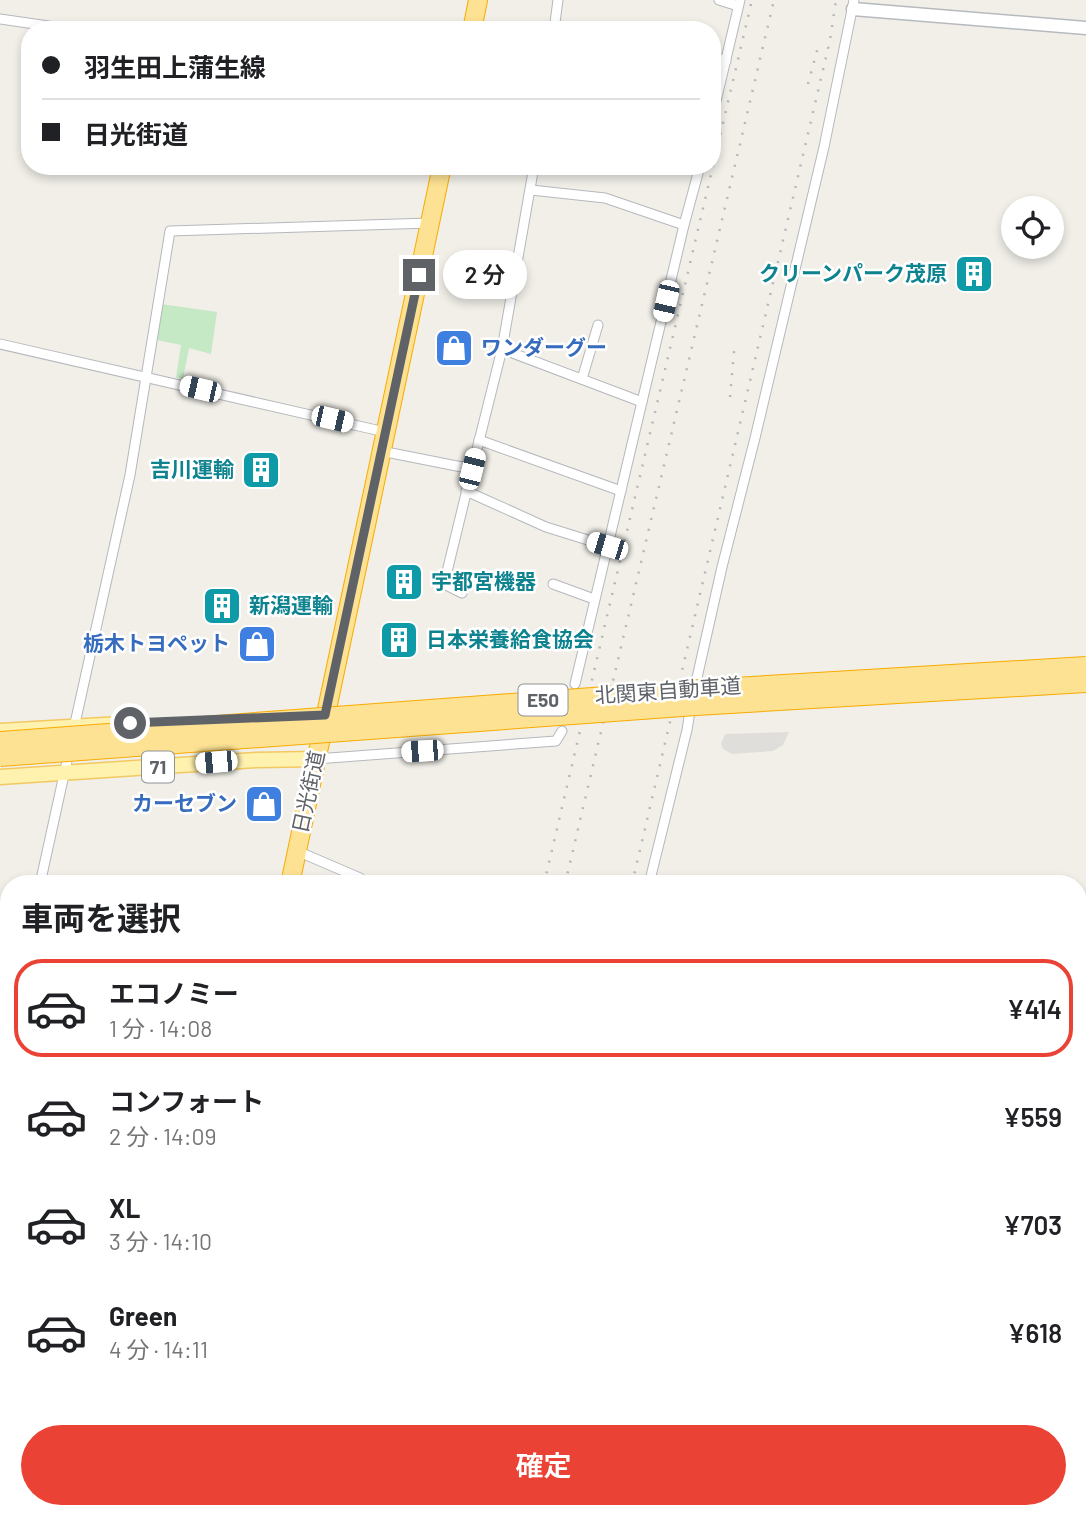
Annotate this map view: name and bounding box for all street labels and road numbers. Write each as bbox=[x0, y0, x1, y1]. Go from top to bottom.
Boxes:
street label: 北関東自動車道 bbox=[594, 672, 742, 707]
road number: E50 bbox=[518, 684, 568, 716]
street label: 日光街道 bbox=[287, 748, 328, 835]
road number: 71 bbox=[142, 752, 174, 782]

